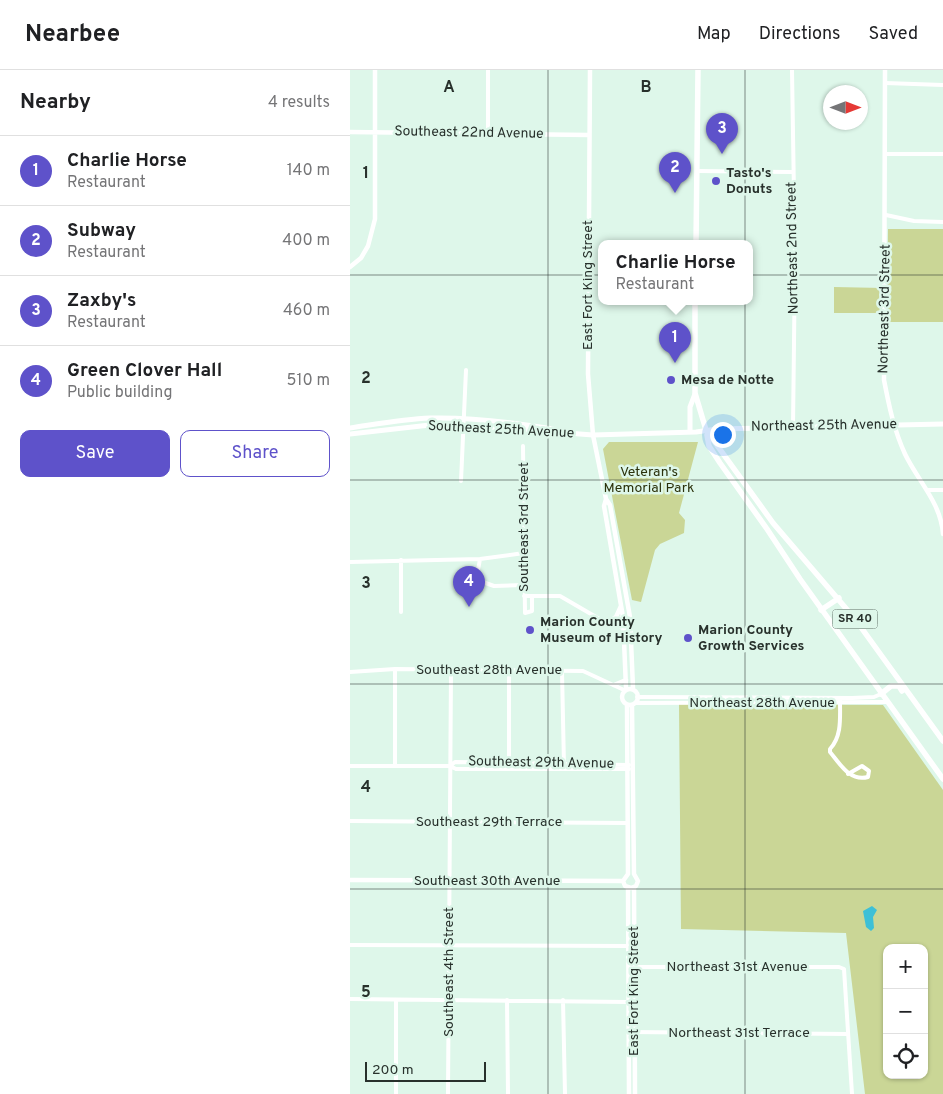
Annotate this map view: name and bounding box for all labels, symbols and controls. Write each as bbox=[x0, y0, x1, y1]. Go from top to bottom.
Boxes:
text: Nearbee bbox=[25, 20, 120, 50]
text: Map bbox=[697, 23, 731, 46]
text: Directions bbox=[759, 23, 841, 46]
text: Saved bbox=[869, 23, 918, 46]
text: A bbox=[443, 78, 455, 98]
text: B bbox=[640, 78, 652, 98]
north arrow bbox=[823, 85, 868, 130]
text: Nearby bbox=[20, 89, 91, 116]
text: 4 results bbox=[268, 93, 330, 113]
pin: 3 bbox=[706, 113, 738, 154]
street label: Southeast 22nd Avenue bbox=[394, 123, 544, 143]
text: Charlie Horse bbox=[67, 149, 187, 173]
pin: 2 bbox=[659, 152, 691, 193]
text: 1 bbox=[33, 161, 39, 181]
text: 140 m bbox=[287, 161, 330, 181]
text: 1 bbox=[363, 164, 369, 184]
place label: Tasto's Donuts bbox=[726, 165, 772, 198]
text: Restaurant bbox=[67, 173, 146, 193]
marker: Tasto's Donuts bbox=[710, 175, 722, 187]
street label: Northeast 2nd Street bbox=[783, 182, 803, 314]
text: Subway bbox=[67, 219, 136, 243]
street label: East Fort King Street bbox=[580, 220, 597, 350]
text: 2 bbox=[31, 231, 41, 251]
text: 400 m bbox=[282, 231, 330, 251]
popup bbox=[598, 240, 753, 305]
text: Restaurant bbox=[67, 243, 146, 263]
street label: Northeast 3rd Street bbox=[875, 244, 895, 374]
text: Charlie Horse bbox=[616, 251, 735, 275]
text: Restaurant bbox=[616, 275, 694, 295]
text: Zaxby's bbox=[67, 289, 136, 313]
text: 3 bbox=[31, 301, 41, 321]
text: 460 m bbox=[283, 301, 330, 321]
text: Restaurant bbox=[67, 313, 146, 333]
pin: 1 bbox=[659, 322, 691, 363]
text: Green Clover Hall bbox=[67, 359, 222, 383]
text: 2 bbox=[361, 369, 371, 389]
text: 4 bbox=[31, 371, 41, 391]
text: 510 m bbox=[287, 371, 330, 391]
place label: Mesa de Notte bbox=[681, 372, 774, 389]
marker: Mesa de Notte bbox=[665, 374, 677, 386]
text: Public building bbox=[67, 383, 172, 403]
street label: Northeast 25th Avenue bbox=[751, 416, 897, 436]
street label: Southeast 25th Avenue bbox=[427, 418, 575, 442]
your location bbox=[710, 422, 736, 448]
button: Save bbox=[20, 430, 170, 477]
button: Share bbox=[180, 430, 330, 477]
street label: Southeast 3rd Street bbox=[516, 462, 533, 592]
park label: Veteran's Memorial Park bbox=[604, 464, 694, 497]
pin: 4 bbox=[453, 566, 485, 607]
text: 3 bbox=[361, 574, 371, 594]
road number: SR 40 bbox=[832, 610, 878, 628]
place label: Marion County Museum of History bbox=[540, 614, 663, 647]
place label: Marion County Growth Services bbox=[698, 622, 805, 655]
marker: Marion County Museum of History bbox=[524, 624, 536, 636]
marker: Marion County Growth Services bbox=[682, 632, 694, 644]
street label: Southeast 28th Avenue bbox=[416, 662, 562, 679]
street label: Northeast 28th Avenue bbox=[689, 695, 835, 712]
street label: Southeast 29th Avenue bbox=[468, 753, 614, 773]
text: 4 bbox=[361, 778, 371, 798]
street label: Southeast 29th Terrace bbox=[416, 814, 562, 831]
street label: Southeast 30th Avenue bbox=[414, 873, 560, 890]
street label: Southeast 4th Street bbox=[441, 907, 458, 1037]
street label: East Fort King Street bbox=[626, 926, 643, 1056]
map controls bbox=[883, 944, 928, 1079]
button: + bbox=[883, 944, 928, 989]
street label: Northeast 31st Avenue bbox=[667, 959, 807, 976]
text: 5 bbox=[361, 983, 371, 1003]
button: − bbox=[883, 989, 928, 1034]
street label: Northeast 31st Terrace bbox=[668, 1025, 810, 1042]
button: locate bbox=[883, 1034, 928, 1079]
scale bar bbox=[365, 1059, 486, 1082]
text: 200 m bbox=[372, 1062, 414, 1079]

